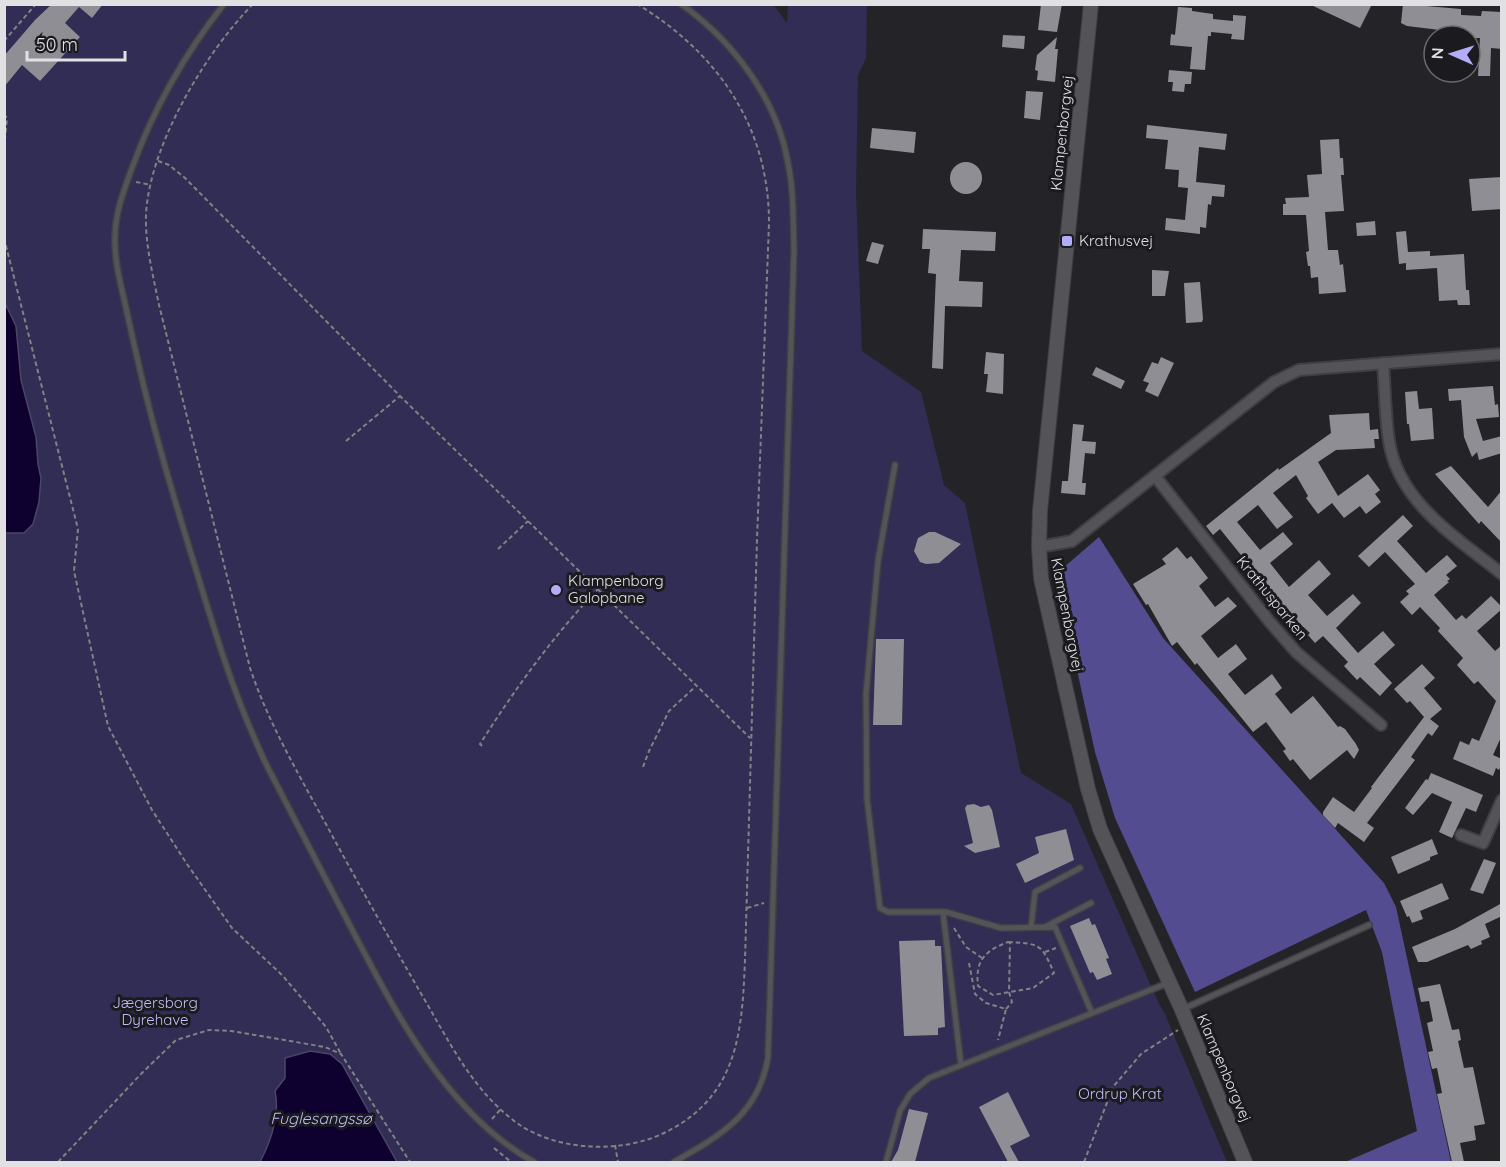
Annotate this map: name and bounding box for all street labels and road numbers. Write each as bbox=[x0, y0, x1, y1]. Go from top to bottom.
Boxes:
street label: Klampenborgvej bbox=[1046, 74, 1077, 192]
street label: Krathusparken bbox=[1233, 552, 1312, 644]
street label: Klampenborgvej bbox=[1047, 556, 1088, 674]
street label: Klampenborgvej bbox=[1193, 1011, 1256, 1125]

